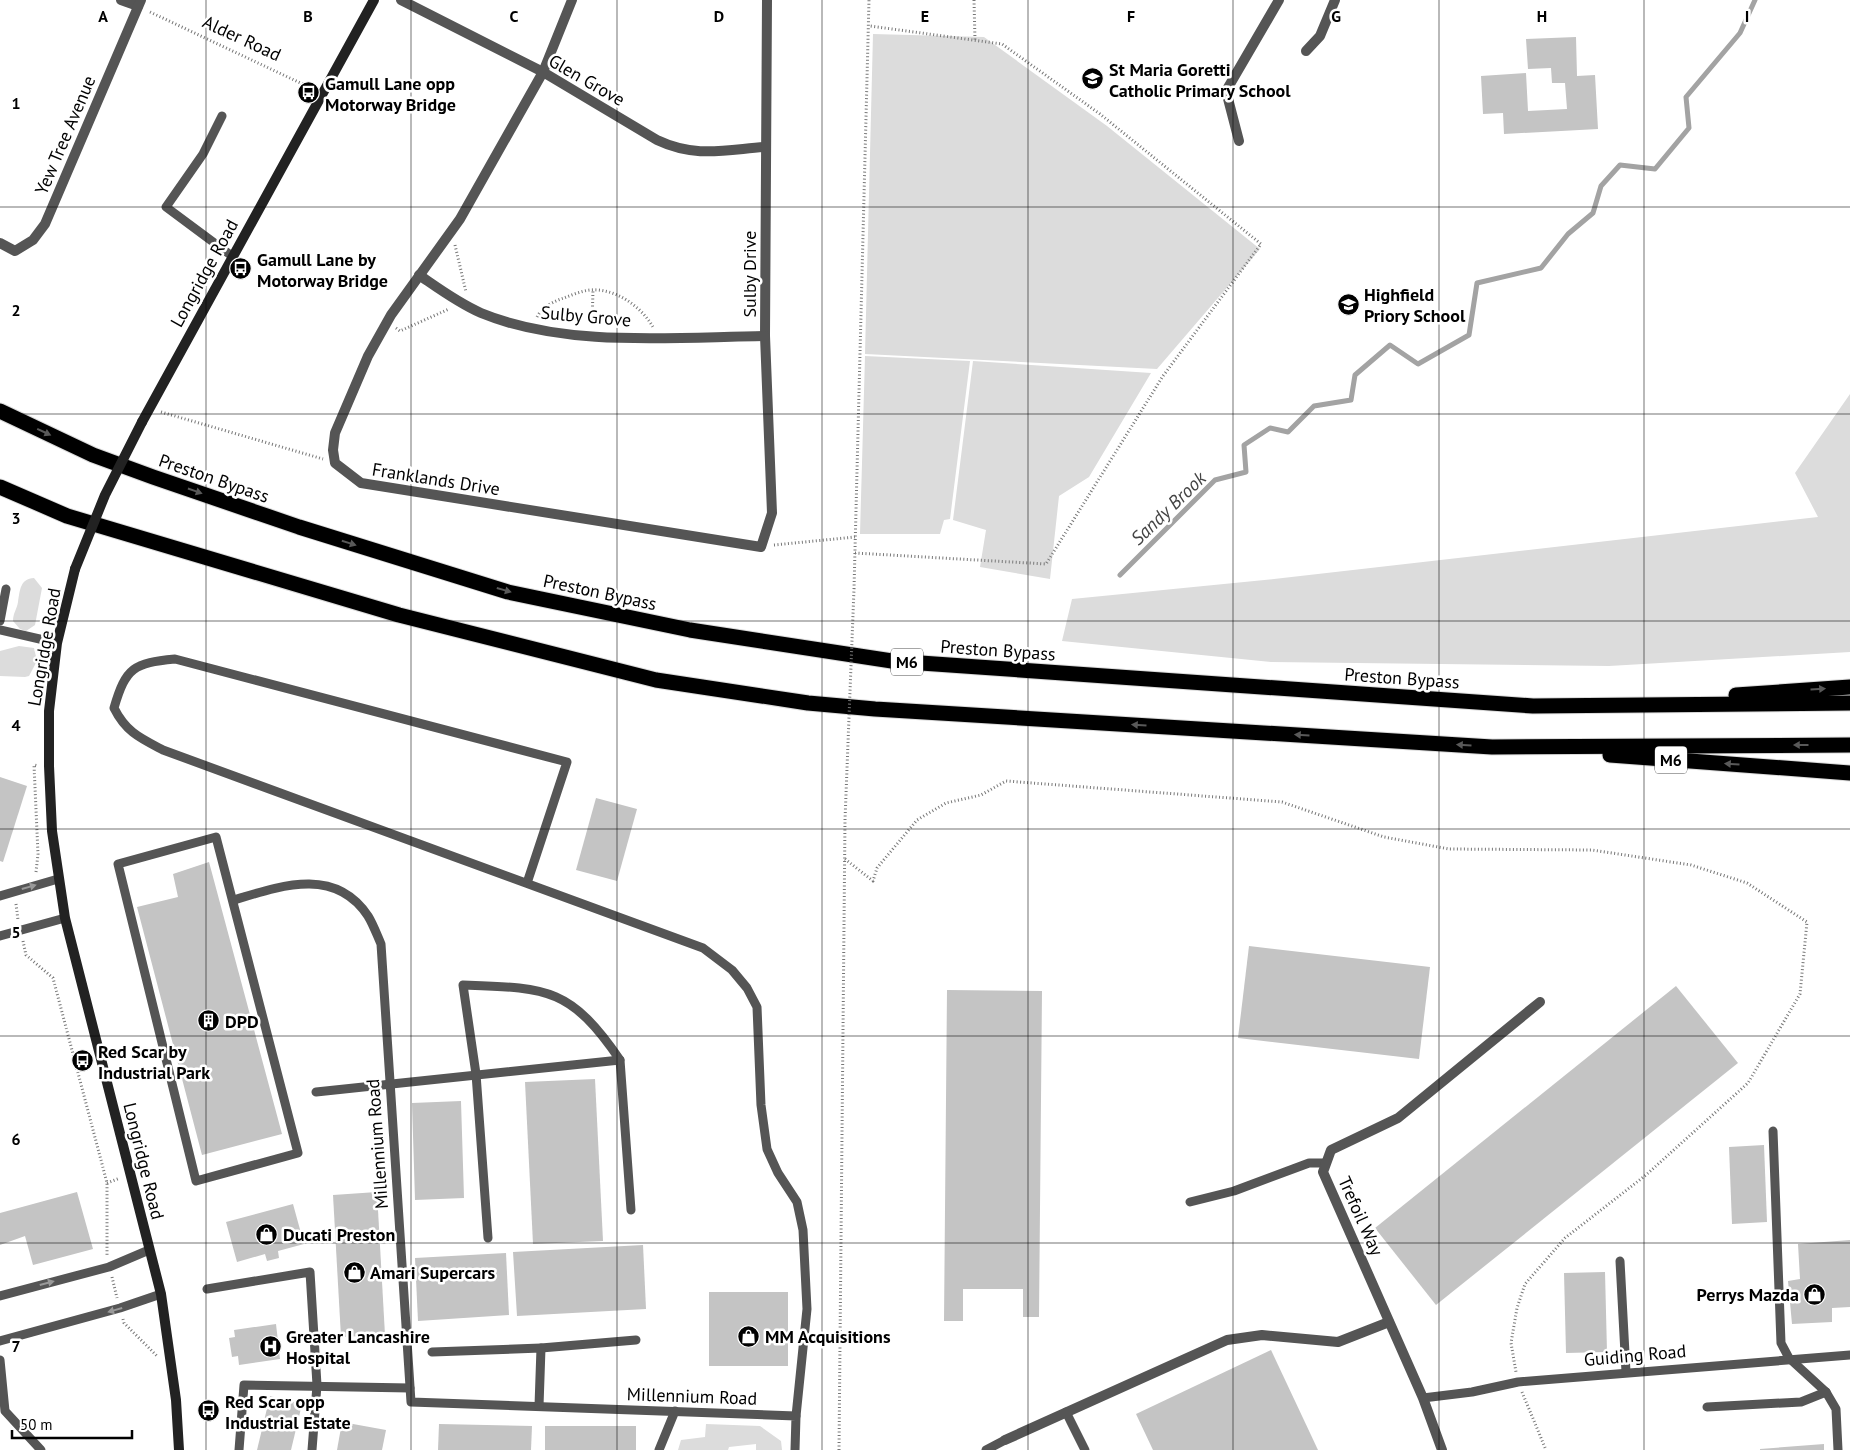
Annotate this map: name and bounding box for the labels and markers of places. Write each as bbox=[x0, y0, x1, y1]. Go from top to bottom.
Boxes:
place label: St Maria Goretti Catholic Primary School bbox=[1109, 58, 1291, 102]
school or university icon: St Maria Goretti Catholic Primary School bbox=[1081, 67, 1105, 91]
place label: Gamull Lane opp Motorway Bridge bbox=[325, 72, 456, 116]
bus stop icon: Gamull Lane opp Motorway Bridge bbox=[297, 81, 321, 105]
place label: Gamull Lane by Motorway Bridge bbox=[257, 248, 388, 292]
bus stop icon: Gamull Lane by Motorway Bridge bbox=[229, 257, 253, 281]
place label: Highfield Priory School bbox=[1364, 283, 1466, 327]
school or university icon: Highfield Priory School bbox=[1336, 292, 1360, 316]
building icon: DPD bbox=[197, 1009, 221, 1033]
place label: DPD bbox=[225, 1010, 259, 1033]
place label: Red Scar by Industrial Park bbox=[98, 1040, 210, 1084]
bus stop icon: Red Scar by Industrial Park bbox=[70, 1049, 94, 1073]
shop icon: Ducati Preston bbox=[255, 1222, 279, 1246]
place label: Ducati Preston bbox=[283, 1223, 395, 1246]
shop icon: Amari Supercars bbox=[342, 1260, 366, 1284]
place label: Amari Supercars bbox=[370, 1261, 495, 1284]
shop icon: Perrys Mazda bbox=[1803, 1282, 1827, 1306]
place label: Perrys Mazda bbox=[1697, 1283, 1799, 1306]
shop icon: MM Acquisitions bbox=[737, 1324, 761, 1348]
place label: Greater Lancashire Hospital bbox=[286, 1325, 430, 1369]
place label: MM Acquisitions bbox=[765, 1325, 891, 1348]
hospital icon: Greater Lancashire Hospital bbox=[258, 1334, 282, 1358]
place label: Red Scar opp Industrial Estate bbox=[225, 1390, 351, 1434]
bus stop icon: Red Scar opp Industrial Estate bbox=[197, 1399, 221, 1423]

